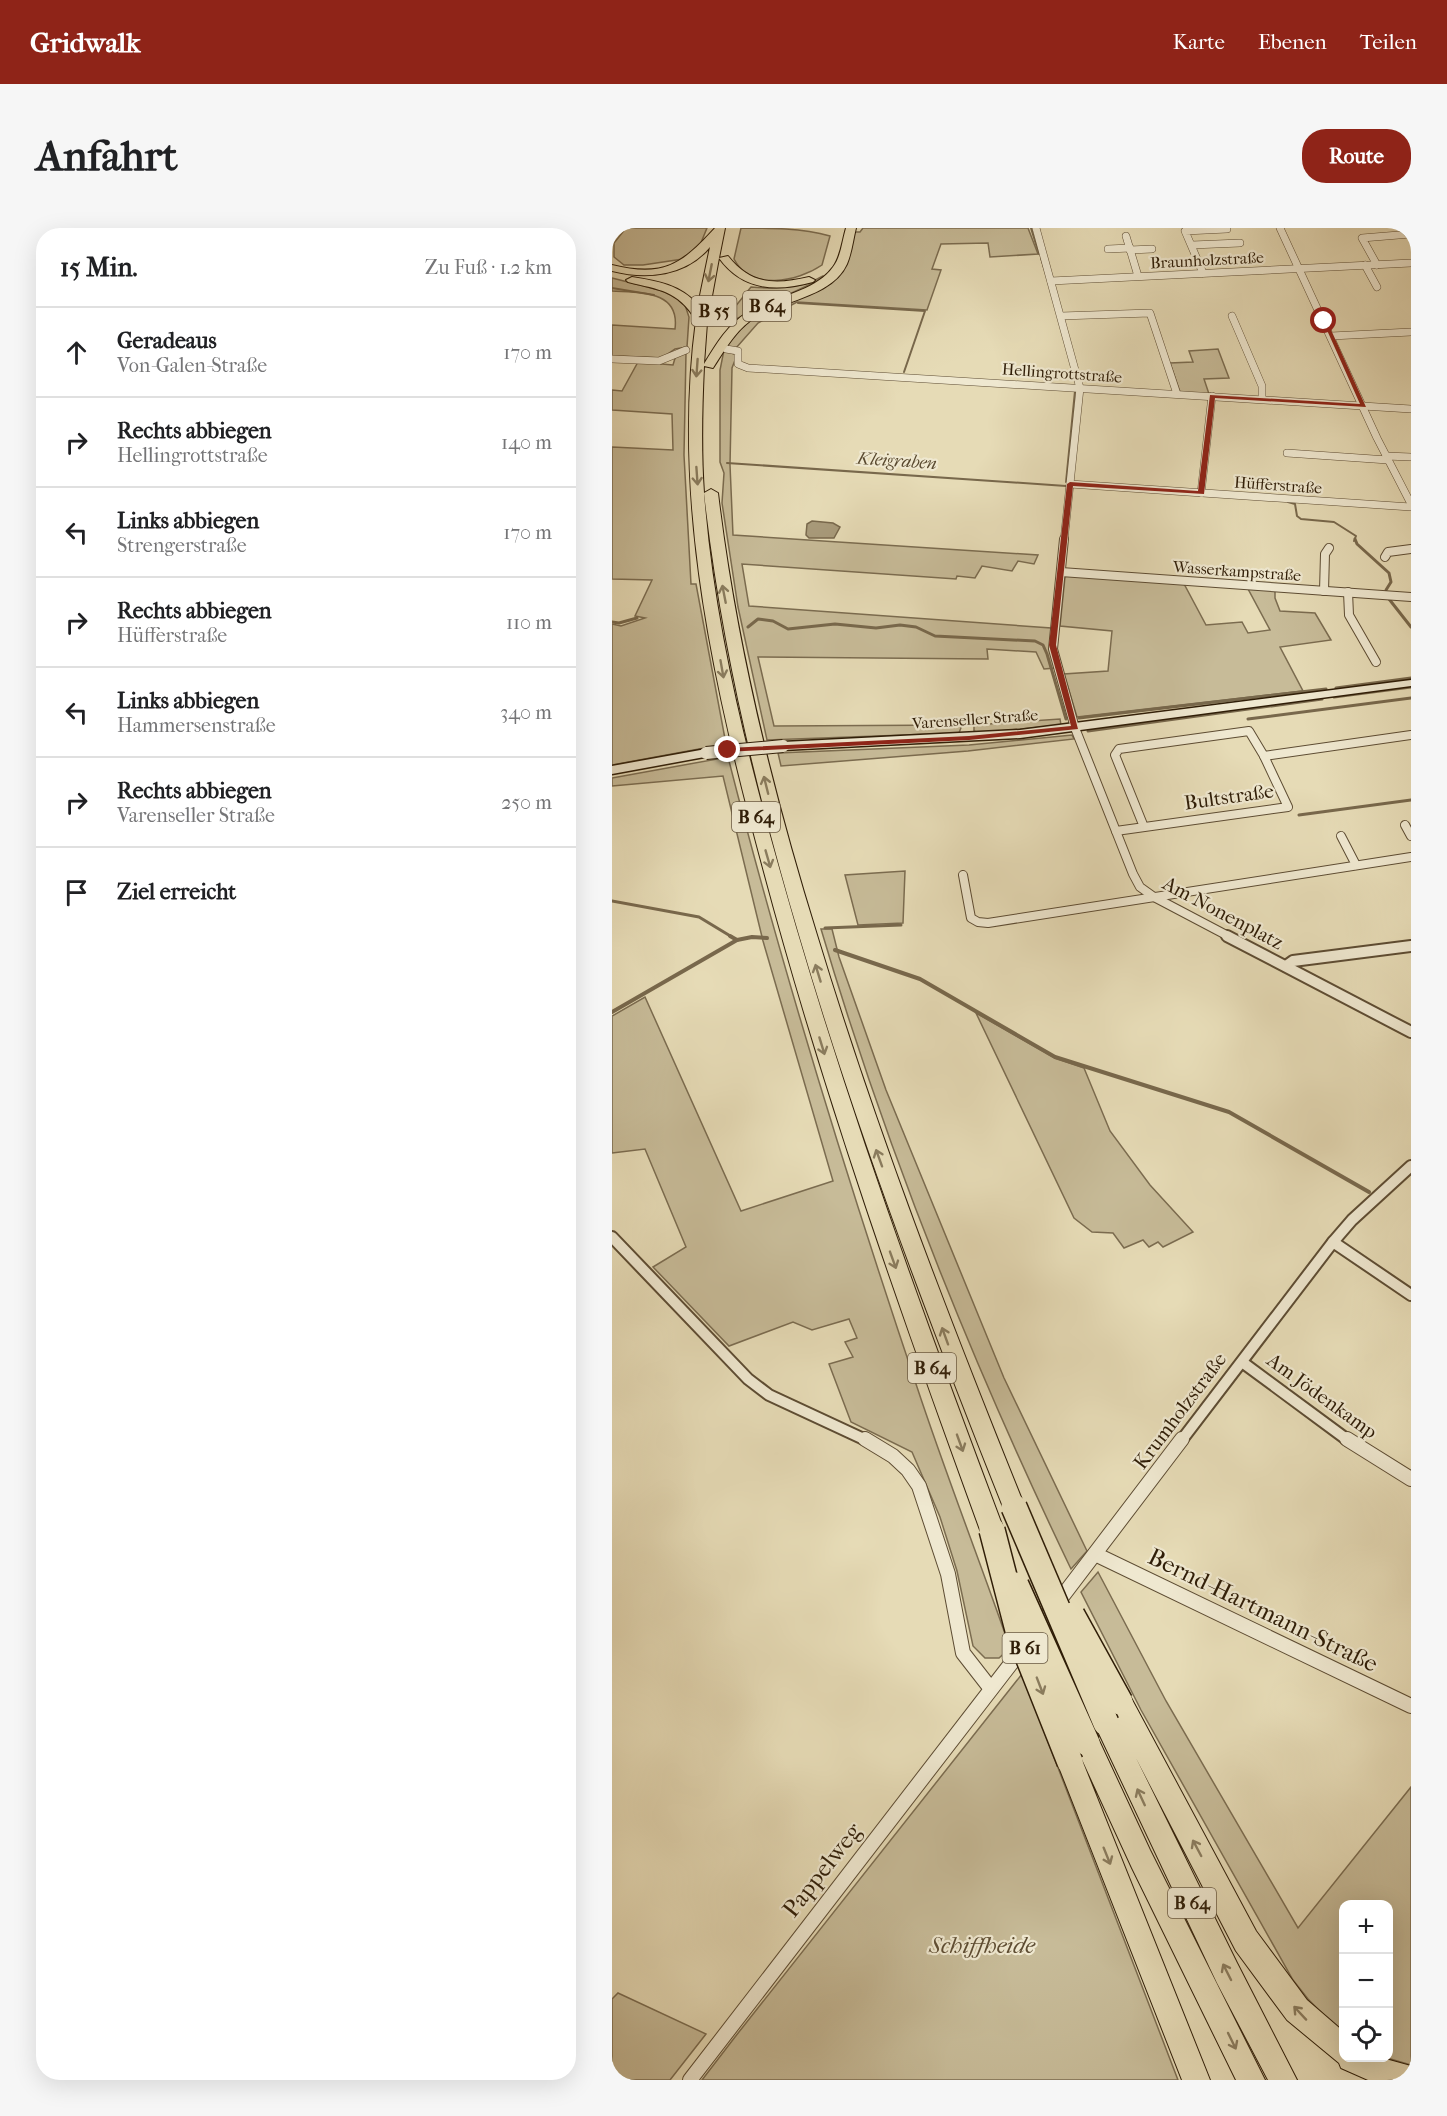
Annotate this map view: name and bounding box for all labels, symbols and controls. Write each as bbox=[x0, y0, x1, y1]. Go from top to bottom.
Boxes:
text: Gridwalk bbox=[30, 26, 141, 59]
text: Karte bbox=[1173, 30, 1225, 54]
text: Ebenen bbox=[1258, 30, 1327, 54]
text: Teilen bbox=[1360, 30, 1417, 54]
button: Route bbox=[1302, 129, 1411, 183]
text: Anfahrt bbox=[36, 132, 178, 181]
street label: Braunholzstraße bbox=[1150, 248, 1264, 272]
text: 15 Min. bbox=[60, 252, 138, 283]
text: Zu Fuß · 1.2 km bbox=[425, 256, 552, 279]
one-way arrow bbox=[704, 263, 715, 283]
road number: B 64 bbox=[743, 291, 791, 321]
road number: B 55 bbox=[692, 296, 736, 326]
route start bbox=[1310, 307, 1336, 333]
text: Geradeaus bbox=[117, 328, 217, 354]
icon: ahead bbox=[60, 336, 93, 369]
text: 170 m bbox=[503, 341, 552, 364]
text: Von-Galen-Straße bbox=[117, 354, 267, 377]
one-way arrow bbox=[691, 358, 702, 378]
street label: Hellingrottstraße bbox=[1001, 359, 1123, 387]
text: Rechts abbiegen bbox=[117, 418, 272, 444]
icon: right bbox=[60, 426, 93, 459]
text: 140 m bbox=[501, 431, 552, 454]
text: Hellingrottstraße bbox=[117, 444, 268, 467]
water label: Kleigraben bbox=[855, 448, 937, 474]
one-way arrow bbox=[692, 466, 703, 485]
street label: Hüfferstraße bbox=[1233, 472, 1323, 498]
text: Links abbiegen bbox=[117, 508, 259, 534]
icon: left bbox=[60, 516, 93, 549]
text: 170 m bbox=[503, 521, 552, 544]
text: Strengerstraße bbox=[117, 534, 247, 557]
street label: Wasserkampstraße bbox=[1171, 557, 1302, 585]
one-way arrow bbox=[718, 585, 729, 605]
text: Rechts abbiegen bbox=[117, 598, 272, 624]
icon: right bbox=[60, 606, 93, 639]
text: 110 m bbox=[506, 611, 552, 634]
text: Hüfferstraße bbox=[117, 624, 227, 647]
one-way arrow bbox=[717, 659, 728, 678]
text: Links abbiegen bbox=[117, 688, 259, 714]
icon: left bbox=[60, 696, 93, 729]
text: 340 m bbox=[500, 701, 552, 724]
street label: Varenseller Straße bbox=[910, 705, 1039, 733]
text: Hammersenstraße bbox=[117, 714, 276, 737]
route end bbox=[714, 736, 740, 762]
one-way arrow bbox=[759, 776, 771, 795]
text: Rechts abbiegen bbox=[117, 778, 272, 804]
street label: Bultstraße bbox=[1183, 779, 1275, 815]
icon: right bbox=[60, 786, 93, 819]
text: 250 m bbox=[501, 791, 552, 814]
road number: B 64 bbox=[732, 802, 780, 832]
text: Varenseller Straße bbox=[117, 804, 275, 827]
one-way arrow bbox=[763, 849, 774, 868]
street label: Am Nonenplatz bbox=[1158, 871, 1287, 954]
icon: arrive bbox=[60, 876, 93, 909]
text: Ziel erreicht bbox=[117, 879, 236, 905]
one-way arrow bbox=[812, 964, 823, 983]
one-way arrow bbox=[817, 1036, 828, 1055]
one-way arrow bbox=[873, 1149, 884, 1168]
one-way arrow bbox=[889, 1250, 900, 1268]
one-way arrow bbox=[939, 1327, 950, 1346]
street label: Krumholzstraße bbox=[1129, 1348, 1231, 1474]
street label: Am Jödenkamp bbox=[1262, 1348, 1382, 1444]
road number: B 64 bbox=[908, 1353, 956, 1383]
one-way arrow bbox=[955, 1433, 966, 1452]
street label: Bernd-Hartmann-Straße bbox=[1144, 1542, 1383, 1678]
road number: B 61 bbox=[1002, 1633, 1048, 1663]
one-way arrow bbox=[1035, 1677, 1046, 1695]
one-way arrow bbox=[1135, 1789, 1147, 1807]
street label: Pappelweg bbox=[777, 1816, 868, 1923]
one-way arrow bbox=[1191, 1840, 1203, 1857]
one-way arrow bbox=[1102, 1846, 1113, 1864]
road number: B 64 bbox=[1168, 1888, 1216, 1918]
map controls bbox=[1339, 1900, 1393, 2062]
button: + bbox=[1339, 1900, 1393, 1954]
park label: Schiffheide bbox=[928, 1931, 1036, 1959]
button: − bbox=[1339, 1954, 1393, 2008]
one-way arrow bbox=[1220, 1964, 1232, 1982]
one-way arrow bbox=[1293, 2005, 1307, 2020]
button: locate bbox=[1339, 2008, 1393, 2062]
one-way arrow bbox=[1226, 2032, 1238, 2050]

